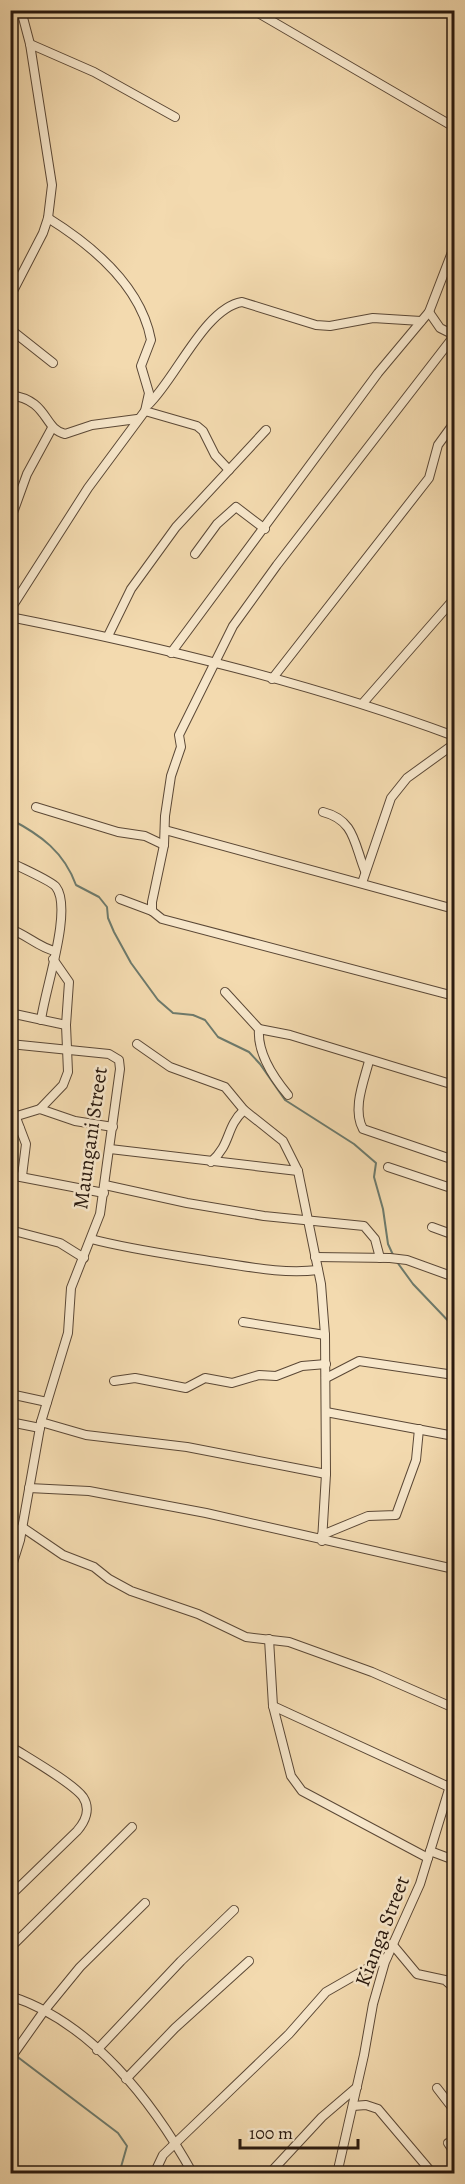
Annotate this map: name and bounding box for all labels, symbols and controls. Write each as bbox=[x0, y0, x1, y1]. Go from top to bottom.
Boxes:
street label: Maungani Street bbox=[66, 1065, 114, 1211]
street label: Kianga Street bbox=[348, 1872, 416, 1990]
scale bar bbox=[240, 2112, 358, 2150]
text: 100 m bbox=[249, 2121, 293, 2145]

